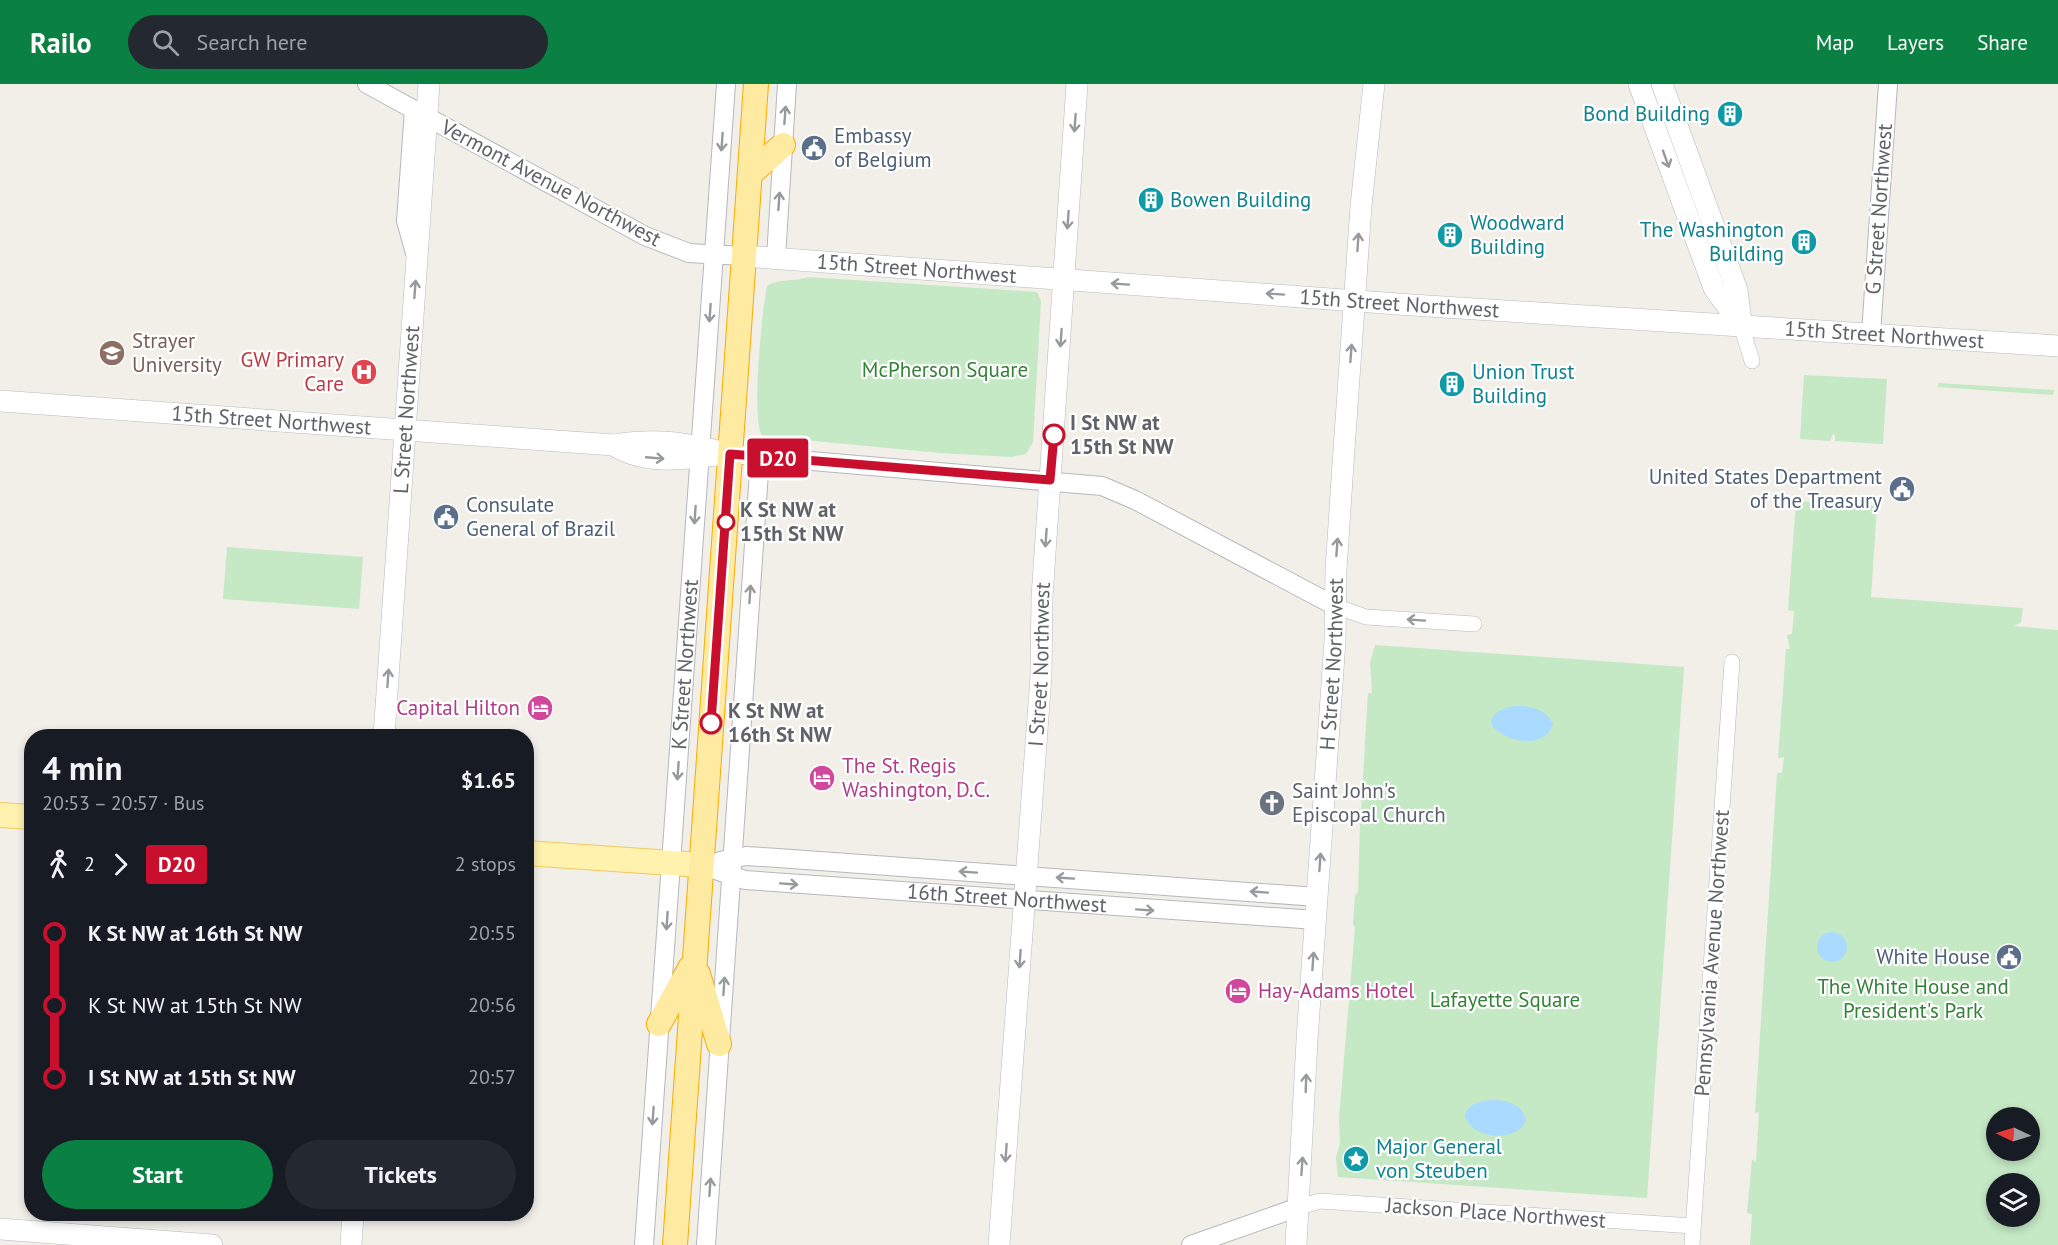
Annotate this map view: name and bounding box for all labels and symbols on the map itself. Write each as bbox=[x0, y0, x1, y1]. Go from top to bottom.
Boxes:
building icon: Bond Building bbox=[1715, 99, 1745, 129]
place label: Bond Building bbox=[1583, 100, 1710, 127]
one-way arrow bbox=[780, 105, 791, 125]
one-way arrow bbox=[1069, 112, 1080, 132]
street label: Vermont Avenue Northwest bbox=[436, 113, 666, 252]
place label: Embassy of Belgium bbox=[834, 122, 932, 173]
street label: G Street Northwest bbox=[1859, 123, 1898, 295]
one-way arrow bbox=[716, 132, 727, 152]
public building icon: Embassy of Belgium bbox=[799, 133, 829, 163]
one-way arrow bbox=[1662, 149, 1673, 167]
building icon: Bowen Building bbox=[1136, 185, 1166, 215]
place label: Bowen Building bbox=[1170, 186, 1311, 213]
one-way arrow bbox=[774, 192, 785, 212]
place label: Woodward Building bbox=[1470, 209, 1565, 260]
one-way arrow bbox=[1062, 210, 1073, 230]
place label: The Washington Building bbox=[1640, 216, 1784, 267]
building icon: Woodward Building bbox=[1435, 220, 1465, 250]
building icon: The Washington Building bbox=[1789, 227, 1819, 257]
one-way arrow bbox=[1353, 232, 1364, 252]
street label: 15th Street Northwest bbox=[816, 247, 1017, 289]
one-way arrow bbox=[1110, 278, 1130, 289]
one-way arrow bbox=[410, 279, 421, 299]
street label: 15th Street Northwest bbox=[1299, 283, 1500, 324]
one-way arrow bbox=[1266, 289, 1286, 300]
one-way arrow bbox=[704, 303, 715, 323]
street label: 15th Street Northwest bbox=[1784, 315, 1985, 354]
street label: L Street Northwest bbox=[387, 325, 425, 495]
place label: Strayer University bbox=[132, 327, 222, 378]
one-way arrow bbox=[1055, 328, 1066, 347]
school or university icon: Strayer University bbox=[97, 338, 127, 368]
one-way arrow bbox=[1346, 344, 1357, 364]
place label: GW Primary Care bbox=[241, 346, 344, 397]
park label: McPherson Square bbox=[862, 356, 1028, 383]
hospital icon: GW Primary Care bbox=[349, 357, 379, 387]
place label: Union Trust Building bbox=[1472, 358, 1574, 409]
building icon: Union Trust Building bbox=[1437, 369, 1467, 399]
street label: 15th Street Northwest bbox=[171, 399, 372, 441]
place label: I St NW at 15th St NW bbox=[1070, 409, 1174, 460]
marker: I St NW at 15th St NW bbox=[1043, 424, 1065, 446]
line badge: D20 bbox=[744, 438, 812, 478]
one-way arrow bbox=[645, 453, 665, 464]
place label: United States Department of the Treasury bbox=[1649, 463, 1882, 514]
public building icon: United States Department of the Treasury bbox=[1887, 474, 1917, 504]
place label: Consulate General of Brazil bbox=[466, 491, 615, 542]
place label: K St NW at 15th St NW bbox=[740, 496, 844, 547]
public building icon: Consulate General of Brazil bbox=[431, 502, 461, 532]
one-way arrow bbox=[690, 505, 701, 525]
marker: K St NW at 15th St NW bbox=[717, 513, 735, 531]
one-way arrow bbox=[1041, 527, 1052, 547]
one-way arrow bbox=[1332, 538, 1343, 558]
street label: K Street Northwest bbox=[665, 578, 704, 751]
street label: H Street Northwest bbox=[1313, 578, 1349, 751]
street label: I Street Northwest bbox=[1022, 581, 1056, 748]
one-way arrow bbox=[745, 585, 756, 605]
one-way arrow bbox=[1406, 615, 1426, 626]
one-way arrow bbox=[383, 669, 394, 689]
hotel icon: Capital Hilton bbox=[525, 693, 555, 723]
place label: Capital Hilton bbox=[396, 694, 520, 721]
place label: K St NW at 16th St NW bbox=[728, 697, 832, 748]
marker: K St NW at 16th St NW bbox=[700, 712, 722, 734]
place label: The St. Regis Washington, D.C. bbox=[842, 752, 990, 803]
one-way arrow bbox=[672, 761, 683, 780]
hotel icon: The St. Regis Washington, D.C. bbox=[807, 763, 837, 793]
place label: Saint John's Episcopal Church bbox=[1292, 777, 1446, 828]
church icon: Saint John's Episcopal Church bbox=[1257, 788, 1287, 818]
street label: Pennsylvania Avenue Northwest bbox=[1688, 809, 1735, 1097]
one-way arrow bbox=[1315, 852, 1326, 872]
one-way arrow bbox=[959, 866, 979, 877]
one-way arrow bbox=[1055, 873, 1075, 884]
street label: 16th Street Northwest bbox=[906, 877, 1108, 918]
one-way arrow bbox=[778, 878, 798, 889]
one-way arrow bbox=[1250, 887, 1270, 898]
one-way arrow bbox=[1135, 905, 1155, 916]
one-way arrow bbox=[661, 911, 672, 931]
public building icon: White House bbox=[1994, 942, 2024, 972]
place label: White House bbox=[1876, 943, 1990, 970]
one-way arrow bbox=[1014, 948, 1025, 968]
one-way arrow bbox=[1308, 951, 1319, 971]
park label: The White House and President's Park bbox=[1817, 973, 2009, 1024]
one-way arrow bbox=[718, 976, 729, 996]
hotel icon: Hay-Adams Hotel bbox=[1223, 976, 1253, 1006]
place label: Hay-Adams Hotel bbox=[1258, 977, 1414, 1004]
park label: Lafayette Square bbox=[1430, 986, 1580, 1013]
one-way arrow bbox=[1301, 1073, 1312, 1093]
one-way arrow bbox=[647, 1105, 658, 1125]
north arrow bbox=[1986, 1107, 2040, 1161]
place label: Major General von Steuben bbox=[1376, 1133, 1502, 1184]
one-way arrow bbox=[1000, 1143, 1011, 1163]
place icon: Major General von Steuben bbox=[1341, 1144, 1371, 1174]
one-way arrow bbox=[1297, 1157, 1308, 1177]
one-way arrow bbox=[705, 1177, 716, 1197]
street label: Jackson Place Northwest bbox=[1384, 1191, 1607, 1234]

